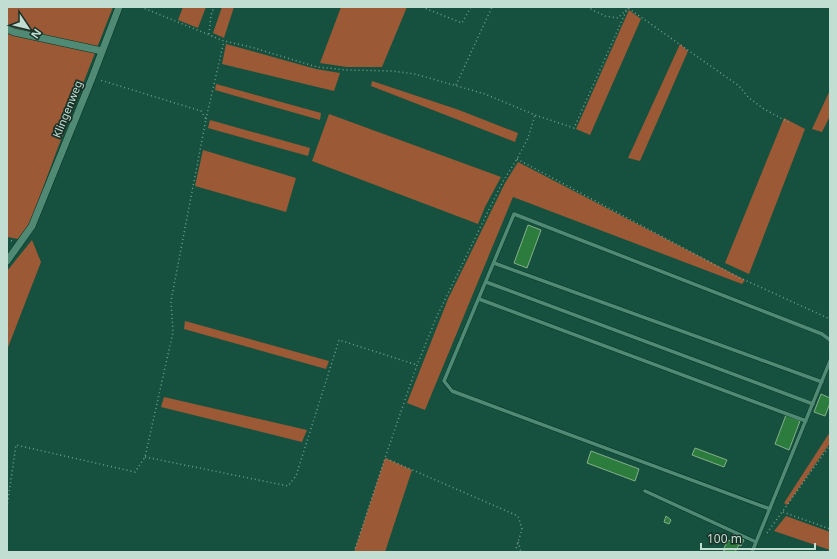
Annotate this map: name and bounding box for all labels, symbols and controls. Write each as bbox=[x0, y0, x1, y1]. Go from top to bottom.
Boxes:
north arrow bbox=[8, 8, 48, 48]
text: N bbox=[28, 26, 45, 42]
street label: Klingenweg bbox=[49, 78, 85, 140]
scale bar bbox=[701, 525, 815, 551]
text: 100 m bbox=[707, 530, 742, 547]

